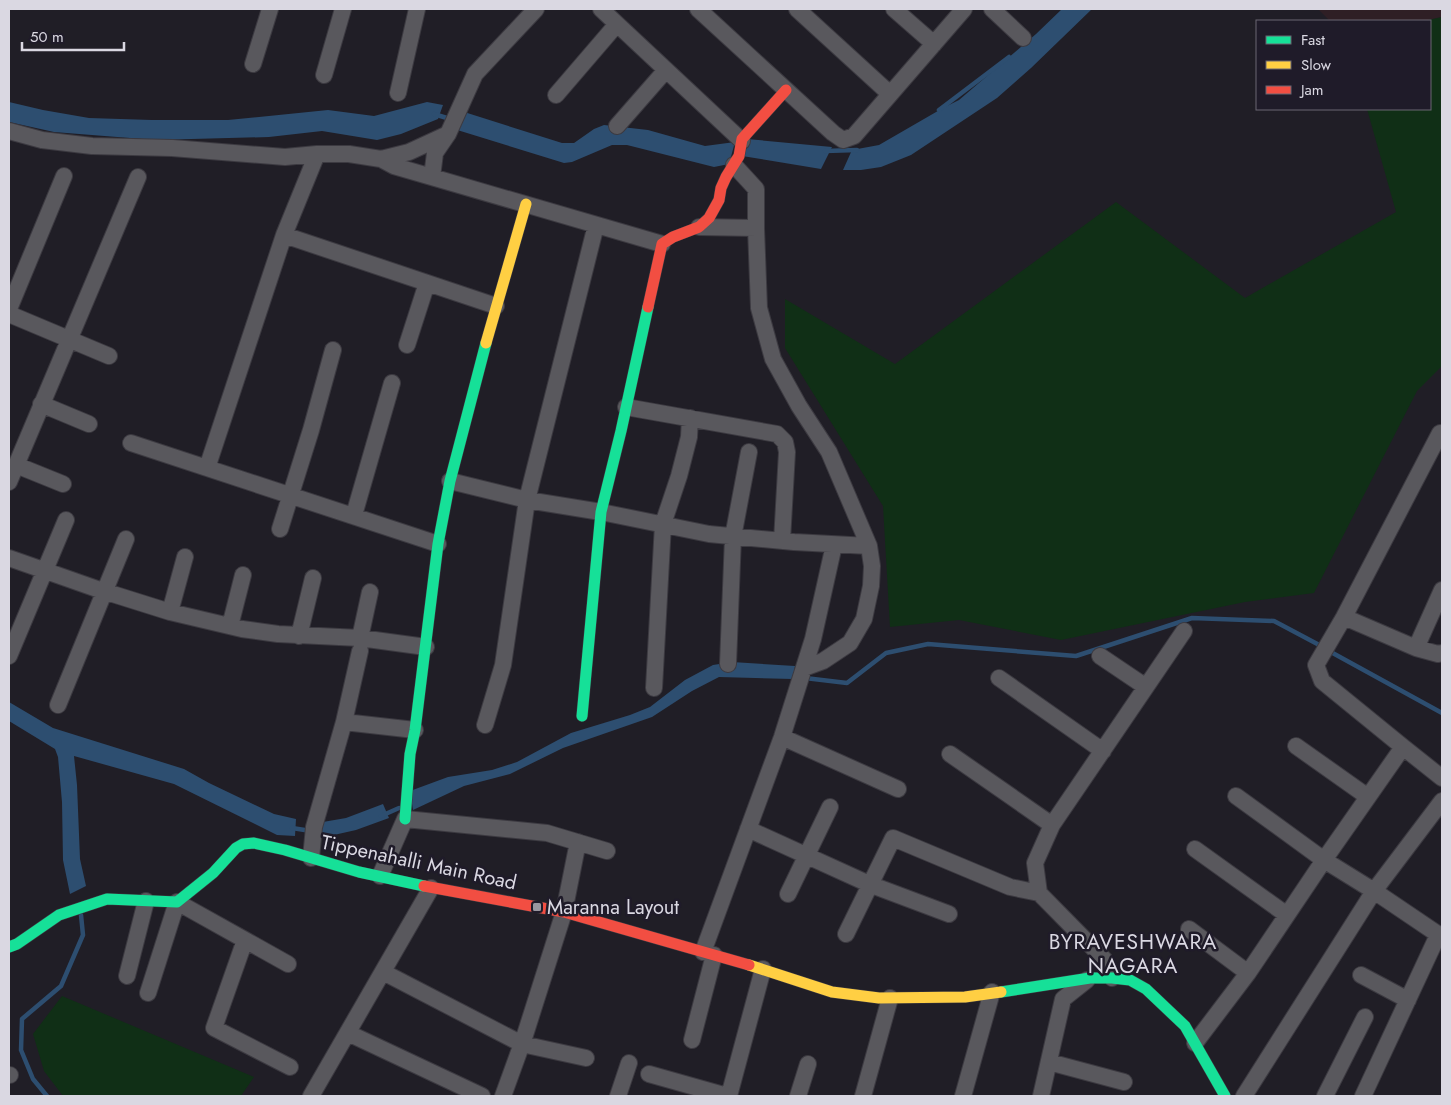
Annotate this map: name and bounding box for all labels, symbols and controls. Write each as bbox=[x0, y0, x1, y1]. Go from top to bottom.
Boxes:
scale bar bbox=[22, 20, 125, 52]
legend bbox=[1256, 20, 1431, 110]
text: 50 m bbox=[30, 26, 64, 48]
text: Fast bbox=[1301, 29, 1325, 51]
text: Slow bbox=[1301, 54, 1332, 76]
text: Jam bbox=[1299, 79, 1324, 101]
street label: Tippenahalli Main Road bbox=[319, 828, 519, 897]
place label: Maranna Layout bbox=[547, 893, 679, 922]
marker: Maranna Layout bbox=[531, 901, 543, 913]
district label: BYRAVESHWARA NAGARA bbox=[1049, 927, 1217, 981]

